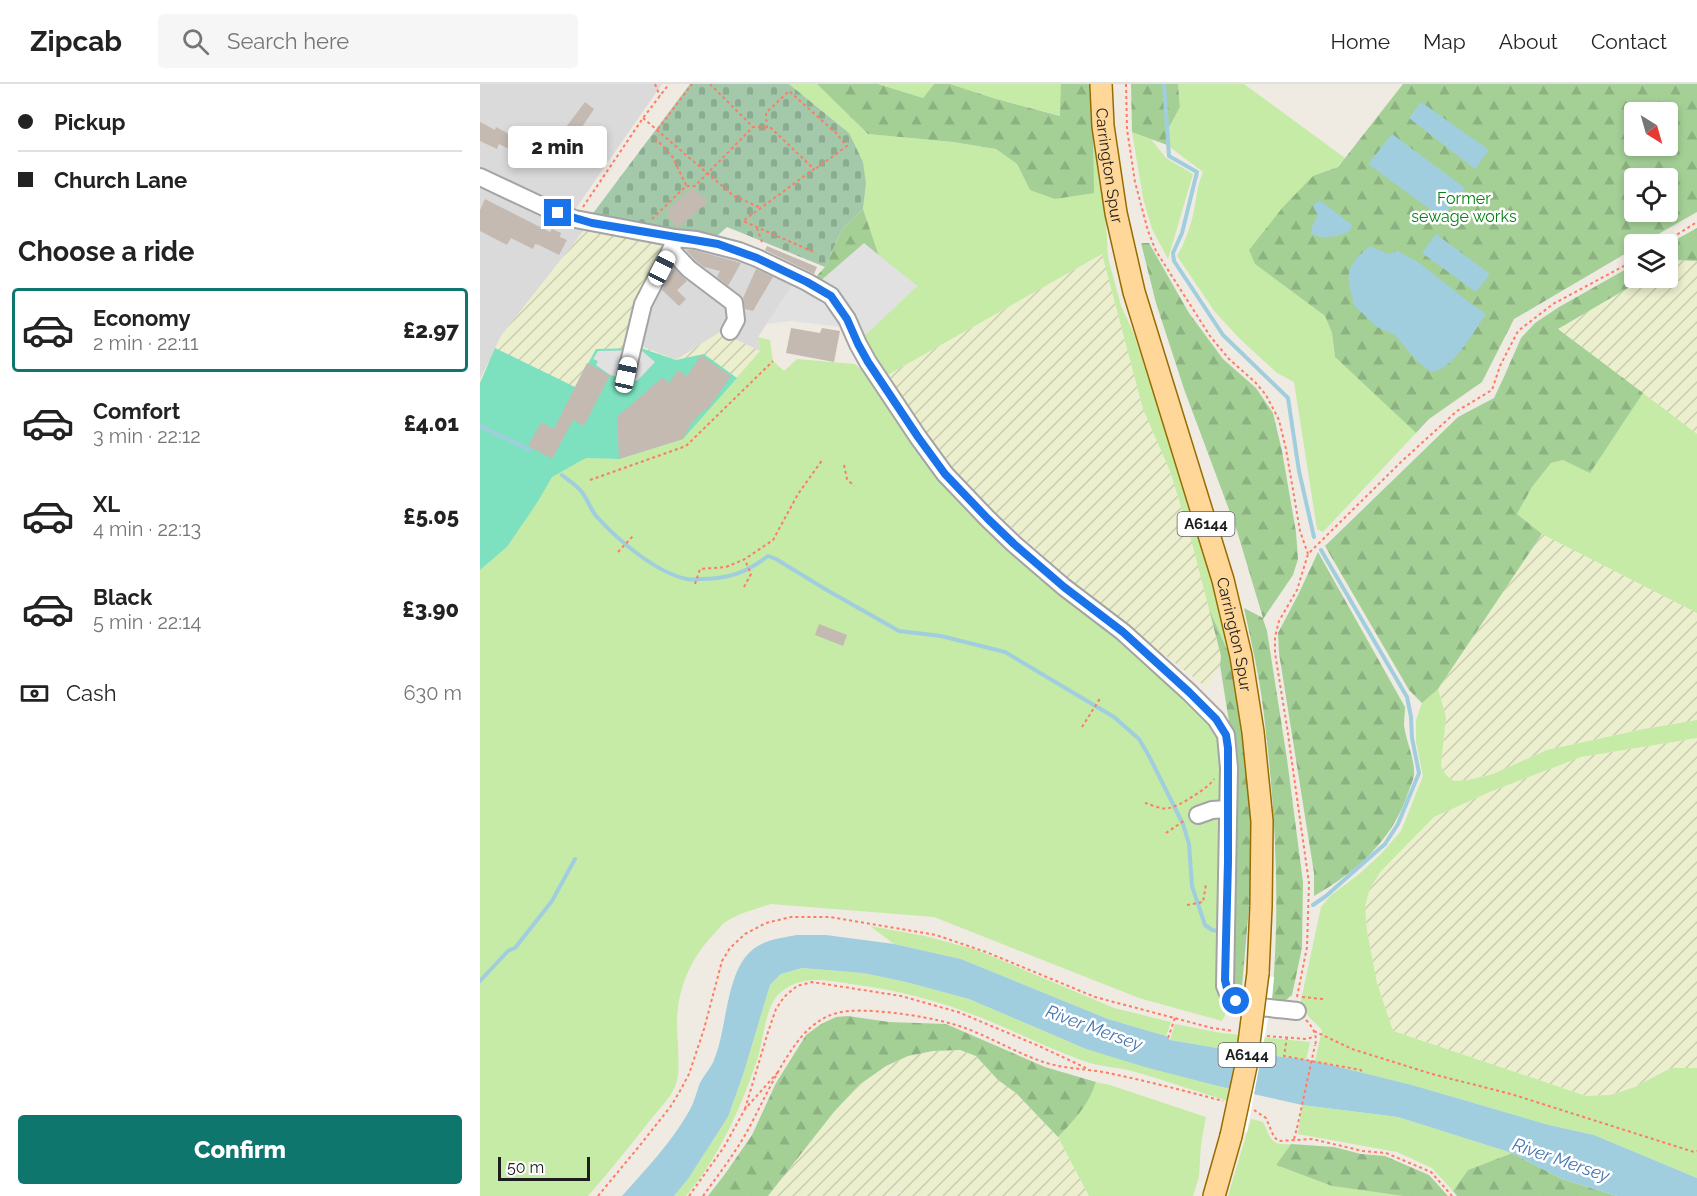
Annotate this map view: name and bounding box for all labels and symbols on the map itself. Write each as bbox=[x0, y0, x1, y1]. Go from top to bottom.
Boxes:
north arrow bbox=[1624, 102, 1678, 156]
street label: Carrington Spur bbox=[1092, 107, 1127, 226]
callout: 2 min bbox=[508, 126, 608, 168]
park label: Former sewage works bbox=[1411, 189, 1517, 226]
route end bbox=[544, 199, 571, 226]
car bbox=[646, 248, 678, 288]
car bbox=[613, 356, 639, 394]
road number: A6144 bbox=[1178, 512, 1234, 536]
street label: Carrington Spur bbox=[1213, 575, 1256, 693]
route start bbox=[1222, 987, 1249, 1014]
water label: River Mersey bbox=[1043, 1000, 1146, 1055]
road number: A6144 bbox=[1218, 1043, 1275, 1067]
water label: River Mersey bbox=[1510, 1133, 1614, 1186]
scale bar bbox=[498, 1154, 590, 1182]

